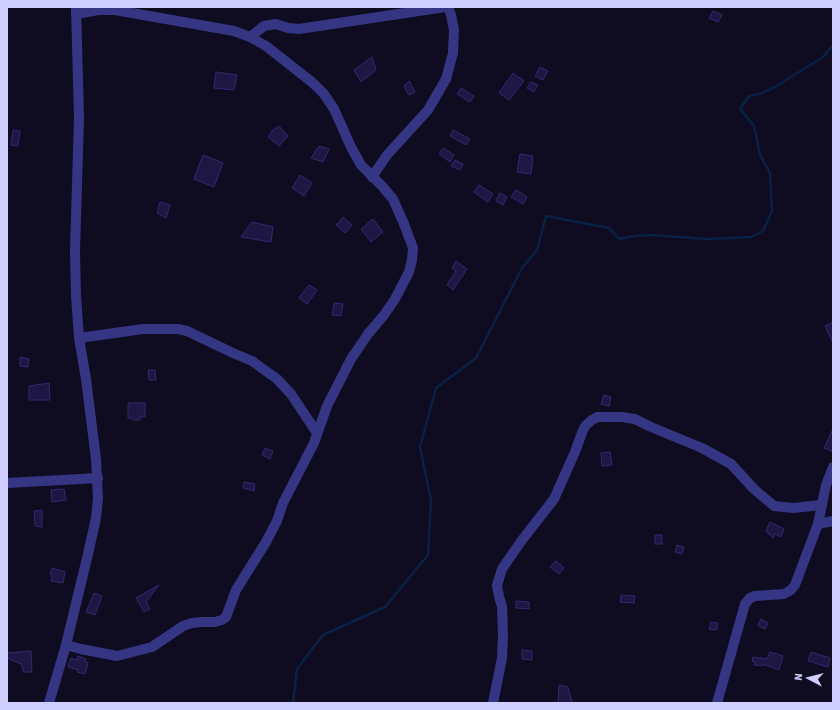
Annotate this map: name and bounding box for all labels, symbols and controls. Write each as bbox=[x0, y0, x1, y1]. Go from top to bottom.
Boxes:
north arrow bbox=[788, 658, 828, 698]
text: N bbox=[791, 672, 806, 681]

